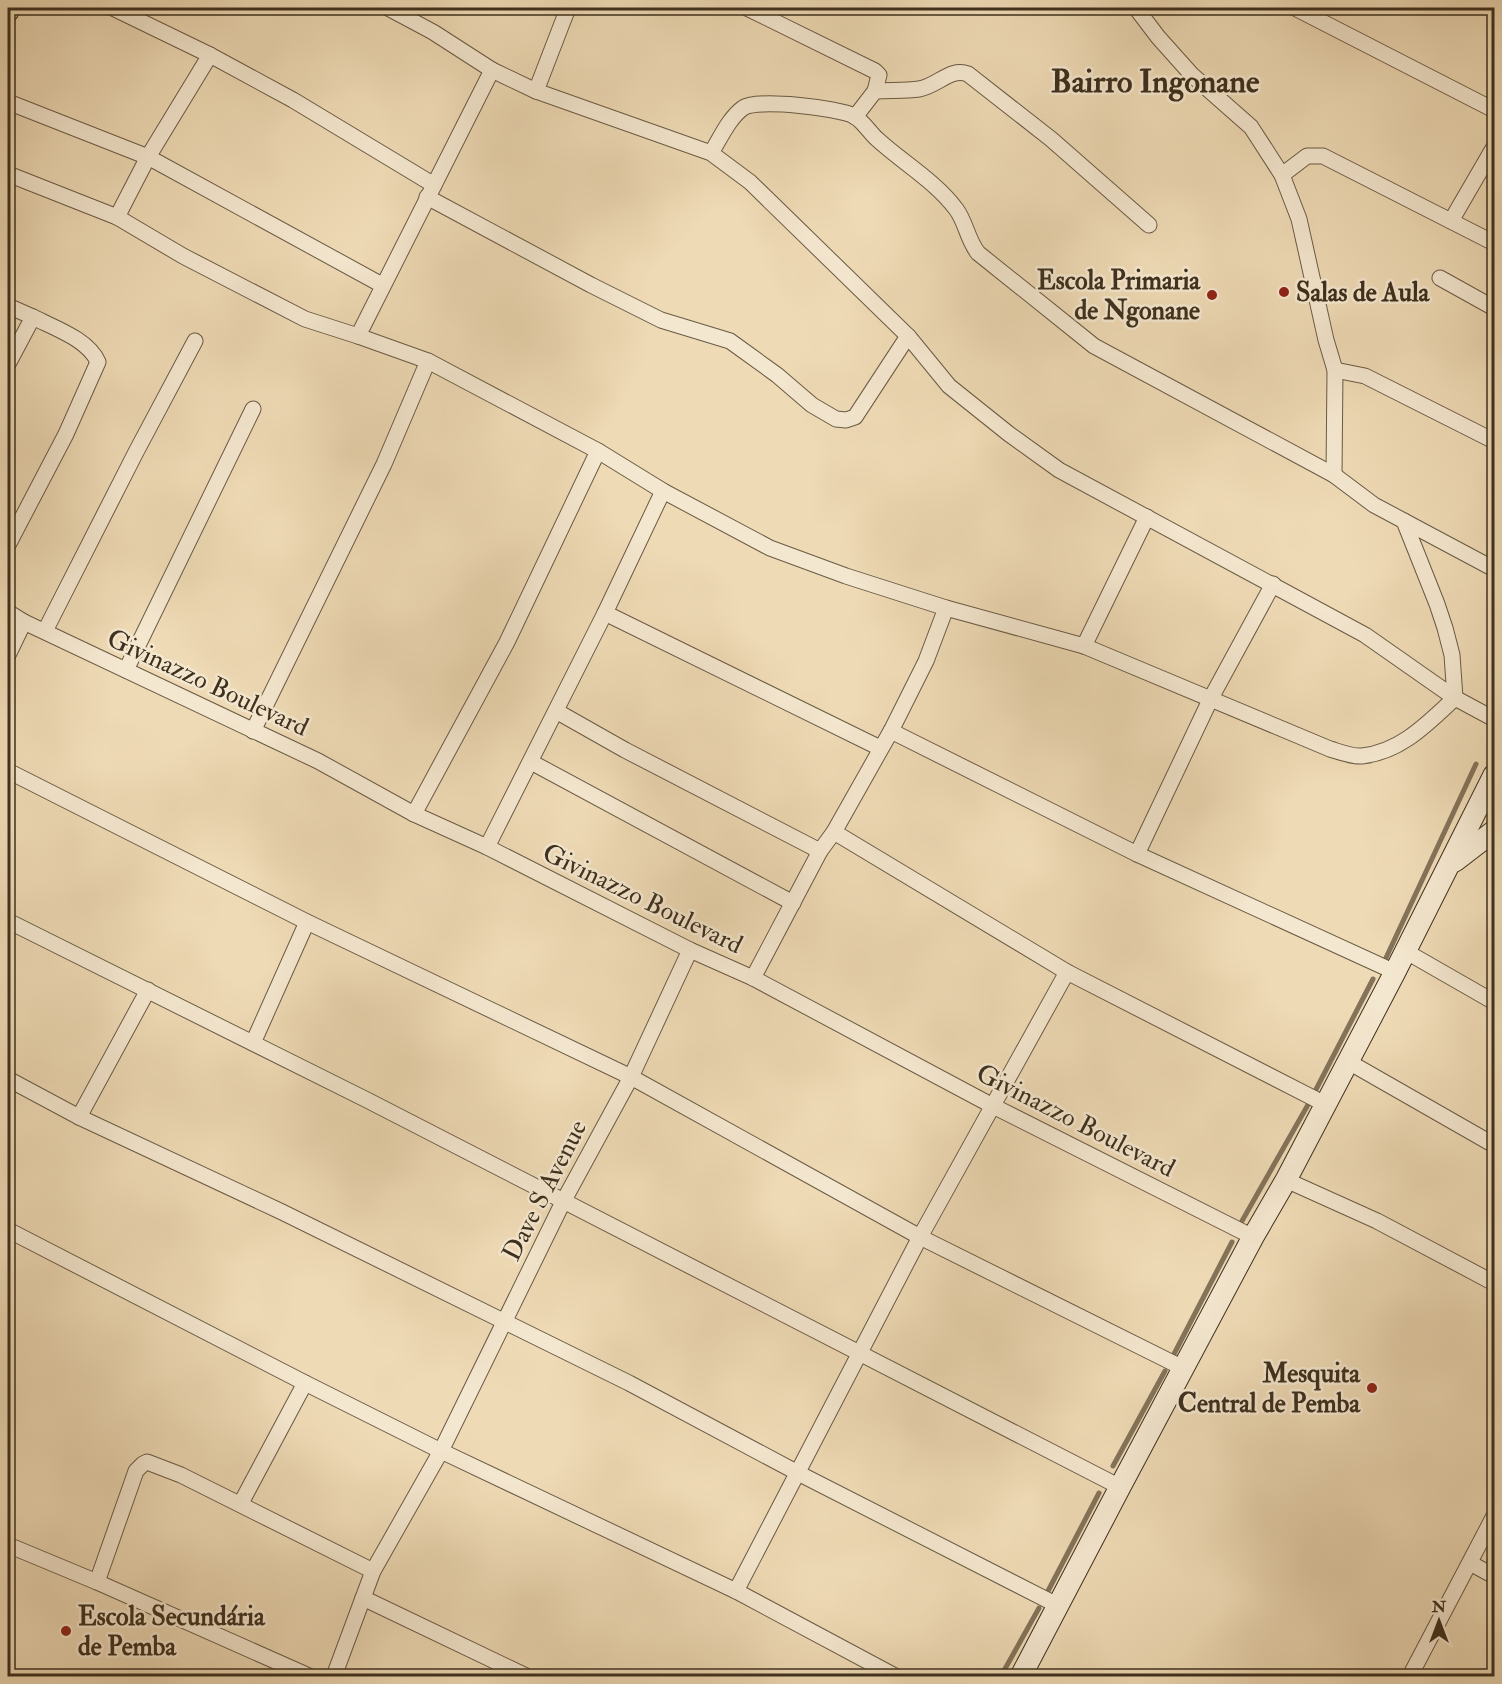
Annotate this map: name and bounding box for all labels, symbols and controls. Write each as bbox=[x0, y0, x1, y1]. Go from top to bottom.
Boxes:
district label: Bairro Ingonane bbox=[1051, 62, 1260, 102]
place label: Escola Primaria de Ngonane bbox=[1037, 265, 1201, 328]
place label: Salas de Aula bbox=[1296, 277, 1431, 309]
marker: Salas de Aula bbox=[1277, 285, 1291, 299]
marker: Escola Primaria de Ngonane bbox=[1205, 288, 1219, 302]
street label: Givinazzo Boulevard bbox=[102, 622, 314, 744]
street label: Givinazzo Boulevard bbox=[537, 837, 748, 961]
street label: Givinazzo Boulevard bbox=[971, 1057, 1180, 1185]
street label: Dave S Avenue bbox=[496, 1114, 594, 1266]
place label: Mesquita Central de Pemba bbox=[1178, 1358, 1361, 1420]
marker: Mesquita Central de Pemba bbox=[1365, 1381, 1379, 1395]
north arrow bbox=[1409, 1591, 1469, 1651]
text: N bbox=[1431, 1597, 1447, 1617]
place label: Escola Secundária de Pemba bbox=[78, 1601, 266, 1663]
marker: Escola Secundária de Pemba bbox=[59, 1624, 73, 1638]

